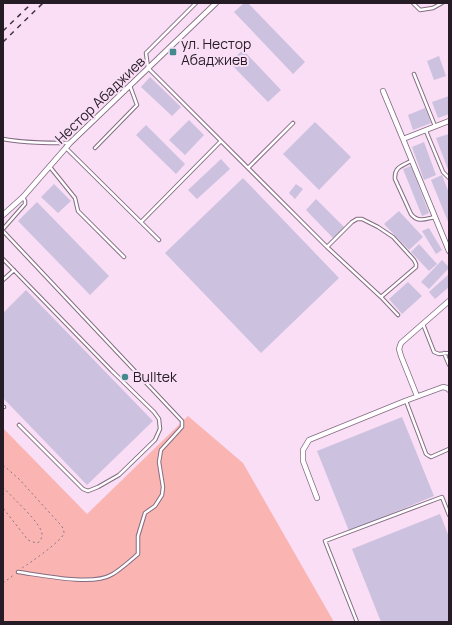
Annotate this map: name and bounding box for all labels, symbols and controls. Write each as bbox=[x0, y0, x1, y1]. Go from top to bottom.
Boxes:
place label: ул. Нестор Абаджиев bbox=[181, 34, 251, 69]
marker: ул. Нестор Абаджиев bbox=[168, 47, 178, 57]
street label: Нестор Абаджиев bbox=[51, 51, 149, 148]
place label: Bulltek bbox=[133, 367, 178, 386]
marker: Bulltek bbox=[120, 372, 130, 382]

